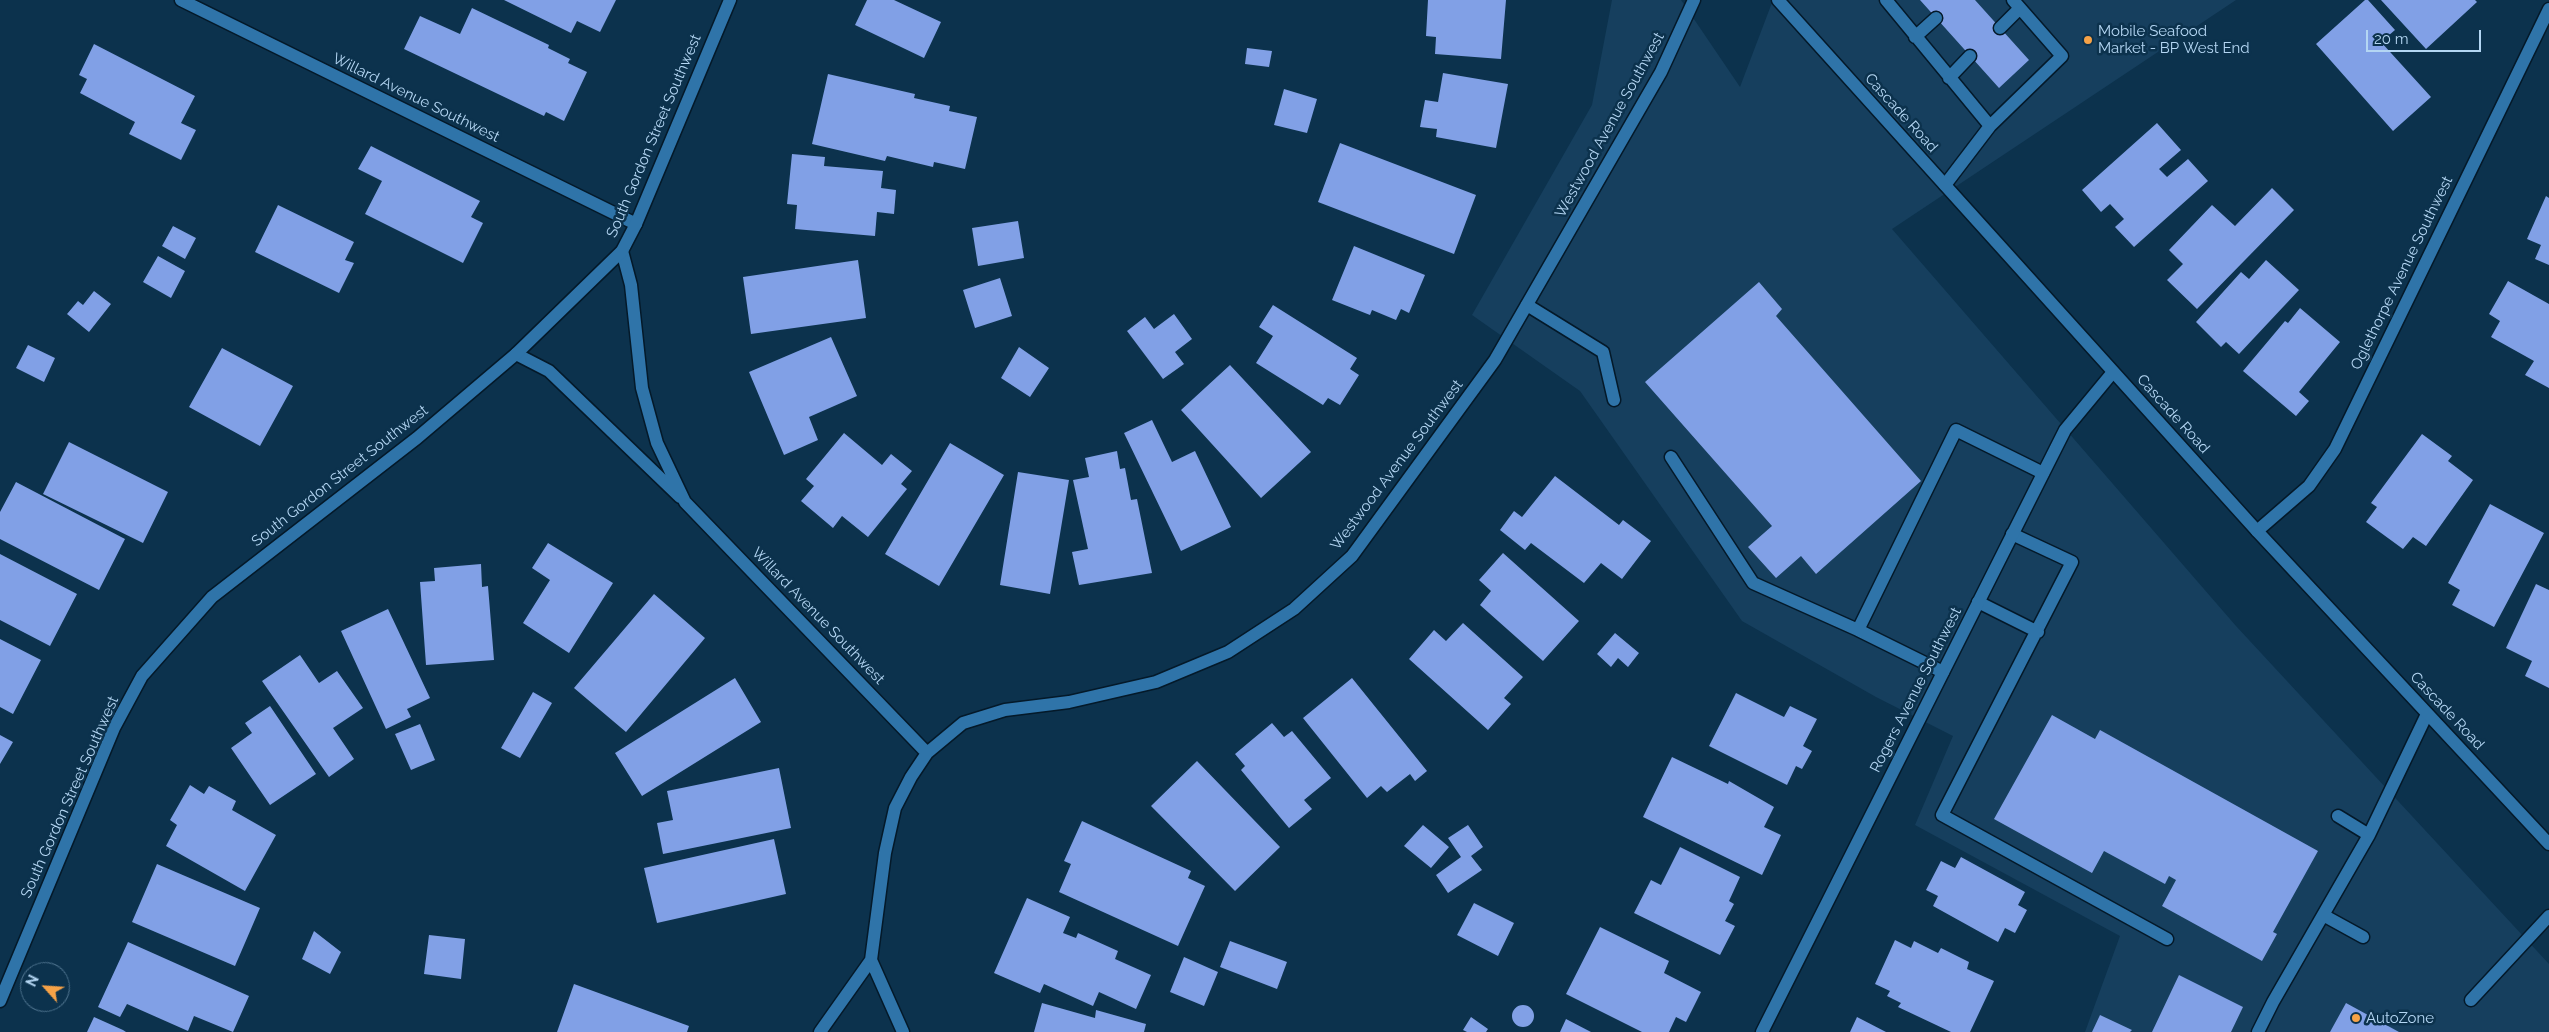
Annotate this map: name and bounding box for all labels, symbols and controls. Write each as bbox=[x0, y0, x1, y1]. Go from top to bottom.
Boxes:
scale bar bbox=[2369, 20, 2484, 52]
place label: Mobile Seafood Market - BP West End bbox=[2098, 22, 2250, 57]
street label: Westwood Avenue Southwest bbox=[1552, 29, 1668, 221]
text: 20 m bbox=[2374, 30, 2409, 48]
street label: South Gordon Street Southwest bbox=[603, 32, 705, 240]
marker: Mobile Seafood Market - BP West End bbox=[2082, 34, 2094, 46]
street label: Willard Avenue Southwest bbox=[330, 50, 502, 146]
street label: Cascade Road bbox=[1861, 70, 1941, 156]
street label: Oglethorpe Avenue Southwest bbox=[2347, 173, 2457, 373]
street label: Cascade Road bbox=[2133, 371, 2213, 457]
street label: Westwood Avenue Southwest bbox=[1327, 376, 1467, 554]
street label: South Gordon Street Southwest bbox=[248, 401, 432, 551]
street label: Willard Avenue Southwest bbox=[748, 544, 888, 688]
street label: Rogers Avenue Southwest bbox=[1866, 604, 1966, 776]
street label: Cascade Road bbox=[2406, 668, 2488, 754]
street label: South Gordon Street Southwest bbox=[17, 693, 123, 901]
north arrow bbox=[20, 962, 70, 1012]
text: N bbox=[23, 973, 42, 989]
place label: AutoZone bbox=[2366, 1009, 2434, 1027]
marker: AutoZone bbox=[2350, 1012, 2362, 1024]

